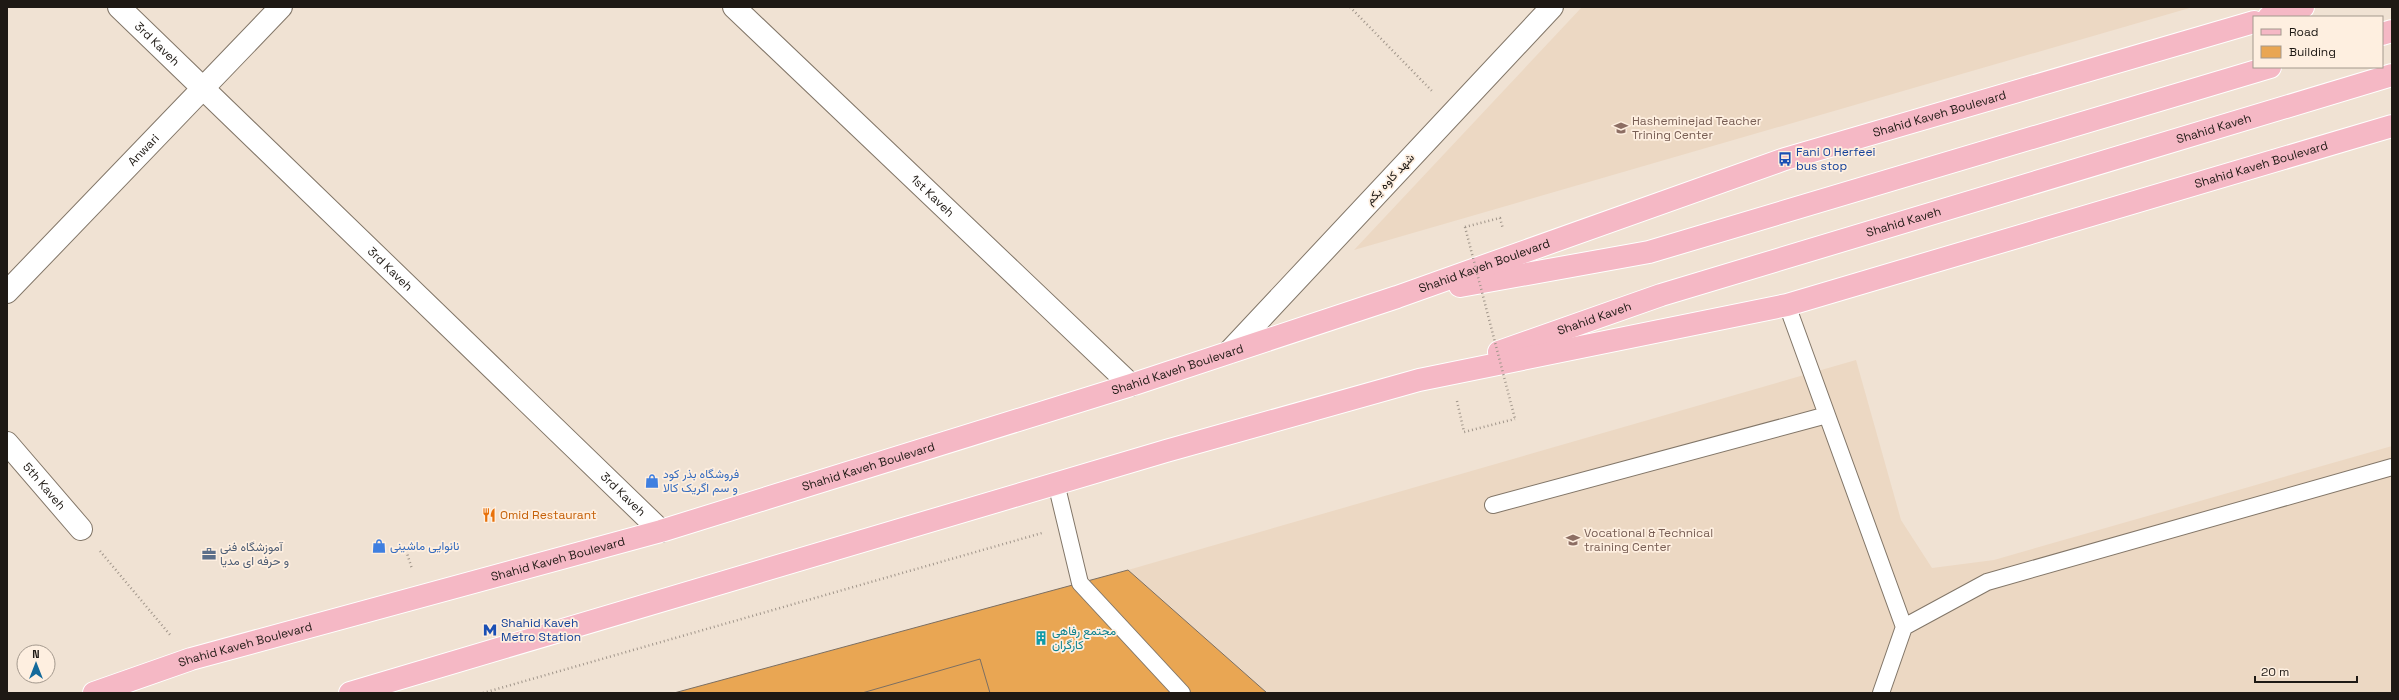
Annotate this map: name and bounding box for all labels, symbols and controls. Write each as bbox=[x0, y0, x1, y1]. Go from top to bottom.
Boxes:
legend bbox=[2253, 16, 2383, 68]
street label: 3rd Kaveh bbox=[131, 18, 183, 69]
text: Road bbox=[2289, 24, 2318, 40]
text: Building bbox=[2289, 44, 2336, 60]
street label: Shahid Kaveh Boulevard bbox=[1871, 87, 2008, 141]
street label: Shahid Kaveh bbox=[2174, 110, 2253, 147]
place label: Hasheminejad Teacher Trining Center bbox=[1632, 113, 1762, 143]
school or university icon: Hasheminejad Teacher Trining Center bbox=[1613, 120, 1629, 136]
street label: Anwari bbox=[124, 130, 163, 170]
street label: Shahid Kaveh Boulevard bbox=[2193, 137, 2330, 192]
place label: Fani O Herfeei bus stop bbox=[1796, 144, 1876, 174]
street label: شهد کاوه یکم bbox=[1362, 150, 1418, 208]
bus stop icon: Fani O Herfeei bus stop bbox=[1777, 151, 1793, 167]
street label: 1st Kaveh bbox=[907, 171, 958, 221]
street label: Shahid Kaveh bbox=[1864, 203, 1943, 241]
street label: Shahid Kaveh Boulevard bbox=[1417, 235, 1552, 297]
street label: 3rd Kaveh bbox=[364, 243, 416, 295]
street label: Shahid Kaveh bbox=[1555, 298, 1633, 339]
street label: Shahid Kaveh Boulevard bbox=[1109, 340, 1246, 399]
street label: Shahid Kaveh Boulevard bbox=[800, 438, 937, 495]
street label: 5th Kaveh bbox=[19, 459, 69, 513]
place label: فروشگاه بذر کود و سم اگریک کالا bbox=[663, 466, 739, 496]
street label: 3rd Kaveh bbox=[597, 469, 649, 520]
shop icon: فروشگاه بذر کود و سم اگریک کالا bbox=[644, 473, 660, 489]
restaurant icon: Omid Restaurant bbox=[481, 507, 497, 523]
place label: Omid Restaurant bbox=[500, 507, 596, 523]
place label: Vocational & Technical training Center bbox=[1584, 525, 1713, 555]
school or university icon: Vocational & Technical training Center bbox=[1565, 532, 1581, 548]
street label: Shahid Kaveh Boulevard bbox=[489, 533, 627, 585]
shop icon: نانوایی ماشینی bbox=[371, 538, 387, 554]
place label: نانوایی ماشینی bbox=[390, 538, 460, 554]
place label: آموزشگاه فنی و حرفه ای مدیا bbox=[220, 539, 289, 569]
office icon: آموزشگاه فنی و حرفه ای مدیا bbox=[201, 546, 217, 562]
place label: Shahid Kaveh Metro Station bbox=[501, 615, 581, 645]
street label: Shahid Kaveh Boulevard bbox=[176, 618, 314, 671]
metro station icon: Shahid Kaveh Metro Station bbox=[482, 622, 498, 638]
place label: مجتمع رفاهی کارگران bbox=[1052, 623, 1116, 653]
building icon: مجتمع رفاهی کارگران bbox=[1033, 630, 1049, 646]
north arrow bbox=[16, 644, 56, 684]
text: N bbox=[32, 647, 40, 661]
scale bar bbox=[2255, 658, 2357, 684]
text: 20 m bbox=[2261, 664, 2289, 680]

